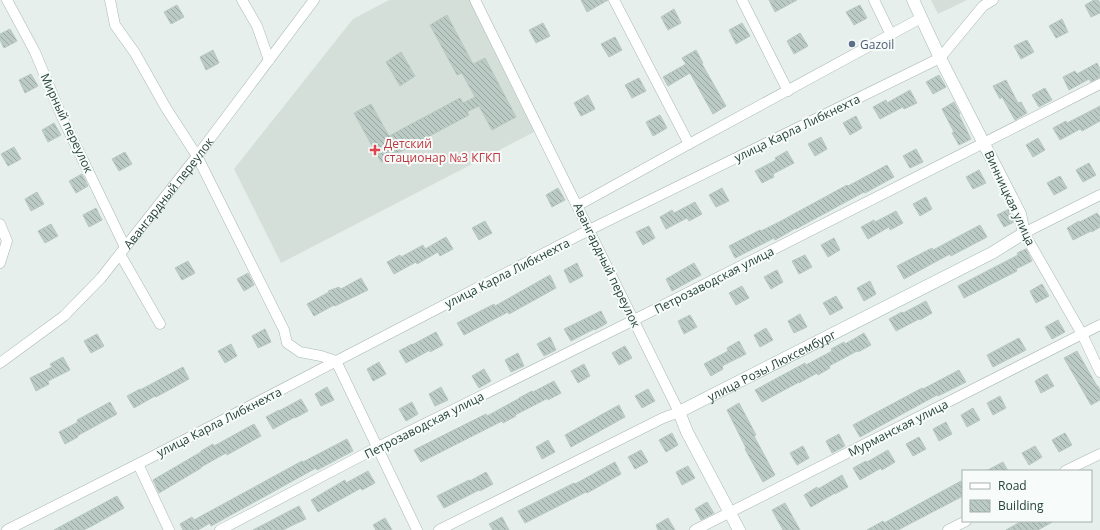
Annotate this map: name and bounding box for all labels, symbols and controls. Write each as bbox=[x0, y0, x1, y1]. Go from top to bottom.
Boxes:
place label: Gazoil bbox=[860, 36, 894, 53]
marker: Gazoil bbox=[847, 39, 857, 49]
street label: Мирный переулок bbox=[36, 71, 98, 176]
street label: улица Карла Либкнехта bbox=[731, 90, 863, 166]
street label: Авангардный переулок bbox=[119, 133, 217, 252]
place label: Детский стационар №3 КГКП bbox=[384, 135, 501, 166]
marker: Детский стационар №3 КГКП bbox=[369, 144, 381, 156]
street label: Винницкая улица bbox=[981, 148, 1039, 248]
street label: Авангардный переулок bbox=[569, 200, 645, 331]
street label: улица Карла Либкнехта bbox=[442, 234, 572, 312]
street label: Петрозаводская улица bbox=[651, 242, 777, 318]
street label: улица Розы Люксембург bbox=[704, 325, 838, 405]
street label: улица Карла Либкнехта bbox=[154, 383, 284, 461]
street label: Петрозаводская улица bbox=[361, 387, 487, 463]
street label: Мурманская улица bbox=[845, 395, 951, 461]
legend bbox=[962, 470, 1092, 522]
text: Road bbox=[998, 477, 1027, 494]
text: Building bbox=[998, 497, 1044, 514]

